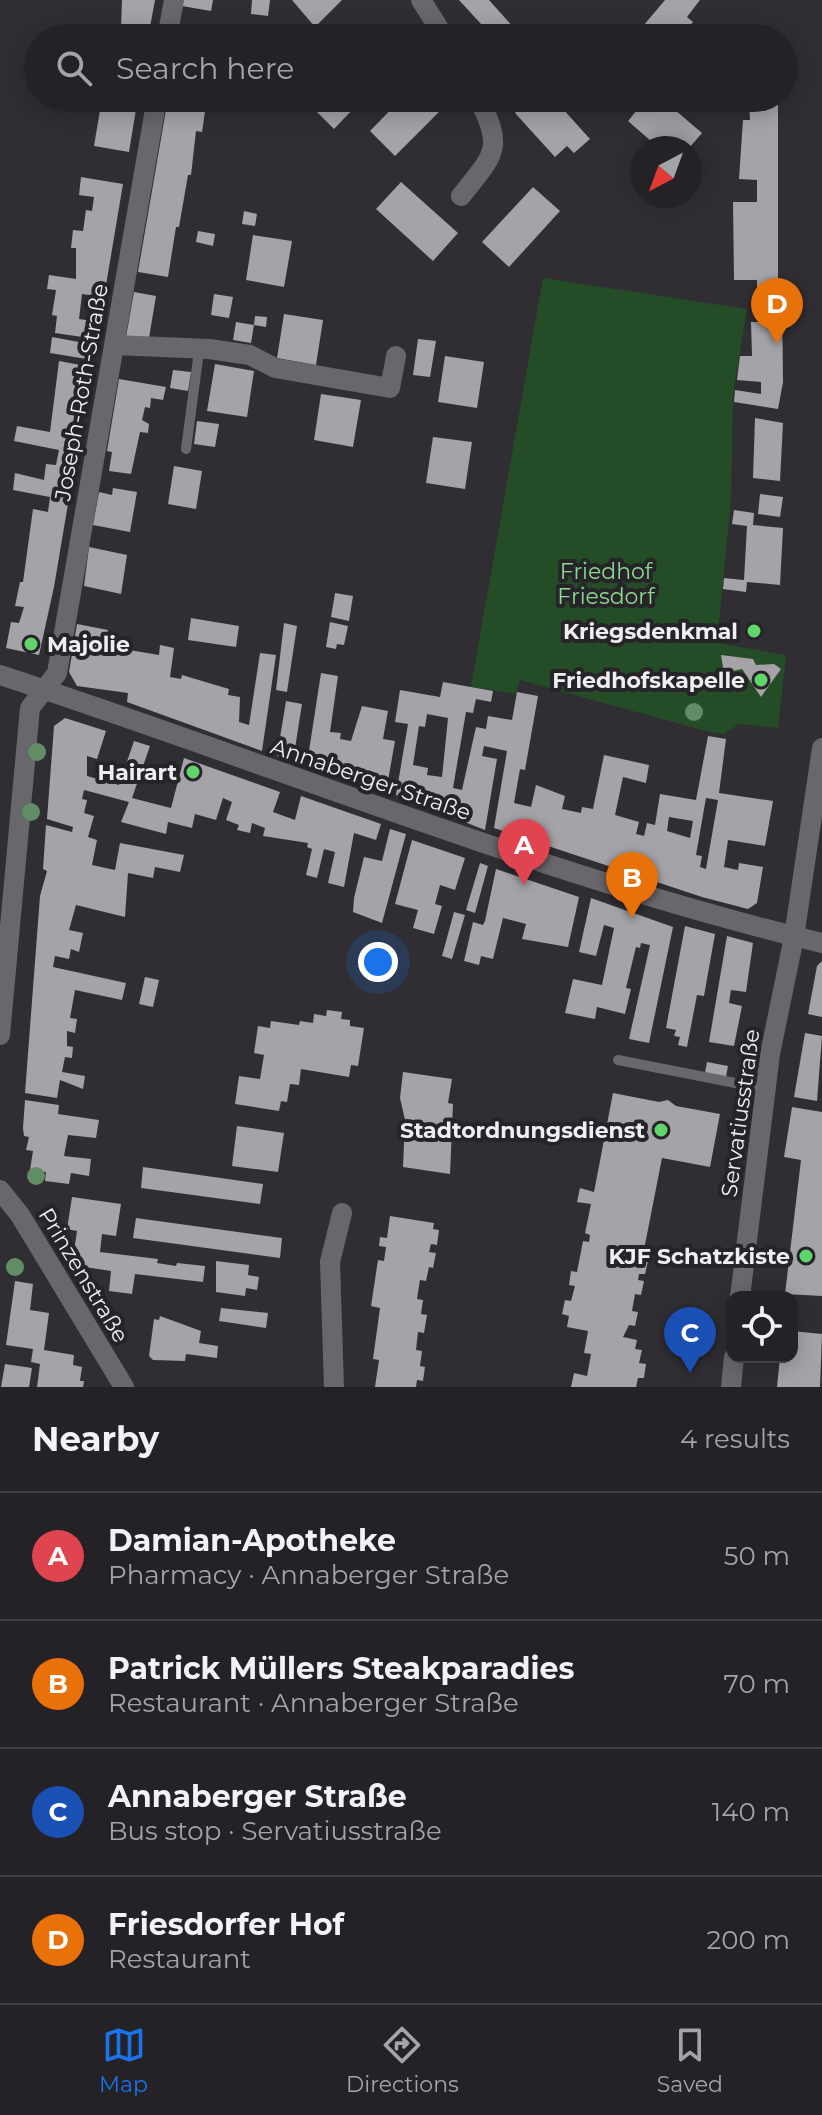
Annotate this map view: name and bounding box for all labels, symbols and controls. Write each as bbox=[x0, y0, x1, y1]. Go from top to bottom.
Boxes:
search box bbox=[24, 24, 798, 112]
icon: search bbox=[52, 46, 96, 90]
text: Search here bbox=[116, 50, 294, 87]
north arrow bbox=[630, 136, 702, 208]
pin: D bbox=[751, 278, 803, 344]
street label: Joseph-Roth-Straße bbox=[49, 281, 114, 504]
park label: Friedhof Friesdorf bbox=[557, 558, 656, 610]
place label: Kriegsdenkmal bbox=[563, 618, 738, 645]
marker: Kriegsdenkmal bbox=[745, 622, 763, 640]
place label: Majolie bbox=[47, 631, 130, 658]
marker: Majolie bbox=[22, 635, 40, 653]
place label: Friedhofskapelle bbox=[552, 667, 745, 694]
marker: Friedhofskapelle bbox=[752, 671, 770, 689]
street label: Annaberger Straße bbox=[267, 733, 474, 826]
place label: Hairart bbox=[97, 759, 177, 786]
marker: Hairart bbox=[184, 763, 202, 781]
pin: A bbox=[498, 819, 550, 885]
pin: B bbox=[606, 852, 658, 918]
your location bbox=[358, 942, 398, 982]
street label: Servatiusstraße bbox=[715, 1027, 766, 1199]
place label: Stadtordnungsdienst bbox=[400, 1117, 645, 1144]
marker: Stadtordnungsdienst bbox=[652, 1121, 670, 1139]
street label: Prinzenstraße bbox=[33, 1203, 134, 1348]
place label: KJF Schatzkiste bbox=[608, 1243, 790, 1270]
marker: KJF Schatzkiste bbox=[797, 1247, 815, 1265]
map controls bbox=[726, 1291, 798, 1363]
button: locate bbox=[726, 1291, 798, 1363]
pin: C bbox=[664, 1307, 716, 1373]
text: Nearby bbox=[32, 1418, 159, 1460]
text: 4 results bbox=[680, 1423, 790, 1455]
text: Damian-Apotheke bbox=[108, 1522, 396, 1559]
text: A bbox=[48, 1540, 68, 1572]
text: 50 m bbox=[724, 1540, 790, 1572]
text: Pharmacy · Annaberger Straße bbox=[108, 1559, 509, 1591]
text: Patrick Müllers Steakparadies bbox=[108, 1650, 574, 1687]
text: B bbox=[48, 1668, 68, 1700]
text: 70 m bbox=[724, 1668, 790, 1700]
text: Restaurant · Annaberger Straße bbox=[108, 1687, 519, 1719]
text: Annaberger Straße bbox=[108, 1778, 407, 1815]
text: C bbox=[49, 1796, 67, 1828]
text: 140 m bbox=[712, 1796, 790, 1828]
text: Bus stop · Servatiusstraße bbox=[108, 1815, 442, 1847]
text: Friesdorfer Hof bbox=[108, 1906, 344, 1943]
text: D bbox=[47, 1924, 69, 1956]
text: 200 m bbox=[706, 1924, 790, 1956]
text: Restaurant bbox=[108, 1943, 251, 1975]
tab: Map bbox=[99, 2023, 148, 2098]
tab: Directions bbox=[346, 2023, 459, 2098]
tab: Saved bbox=[657, 2023, 723, 2098]

